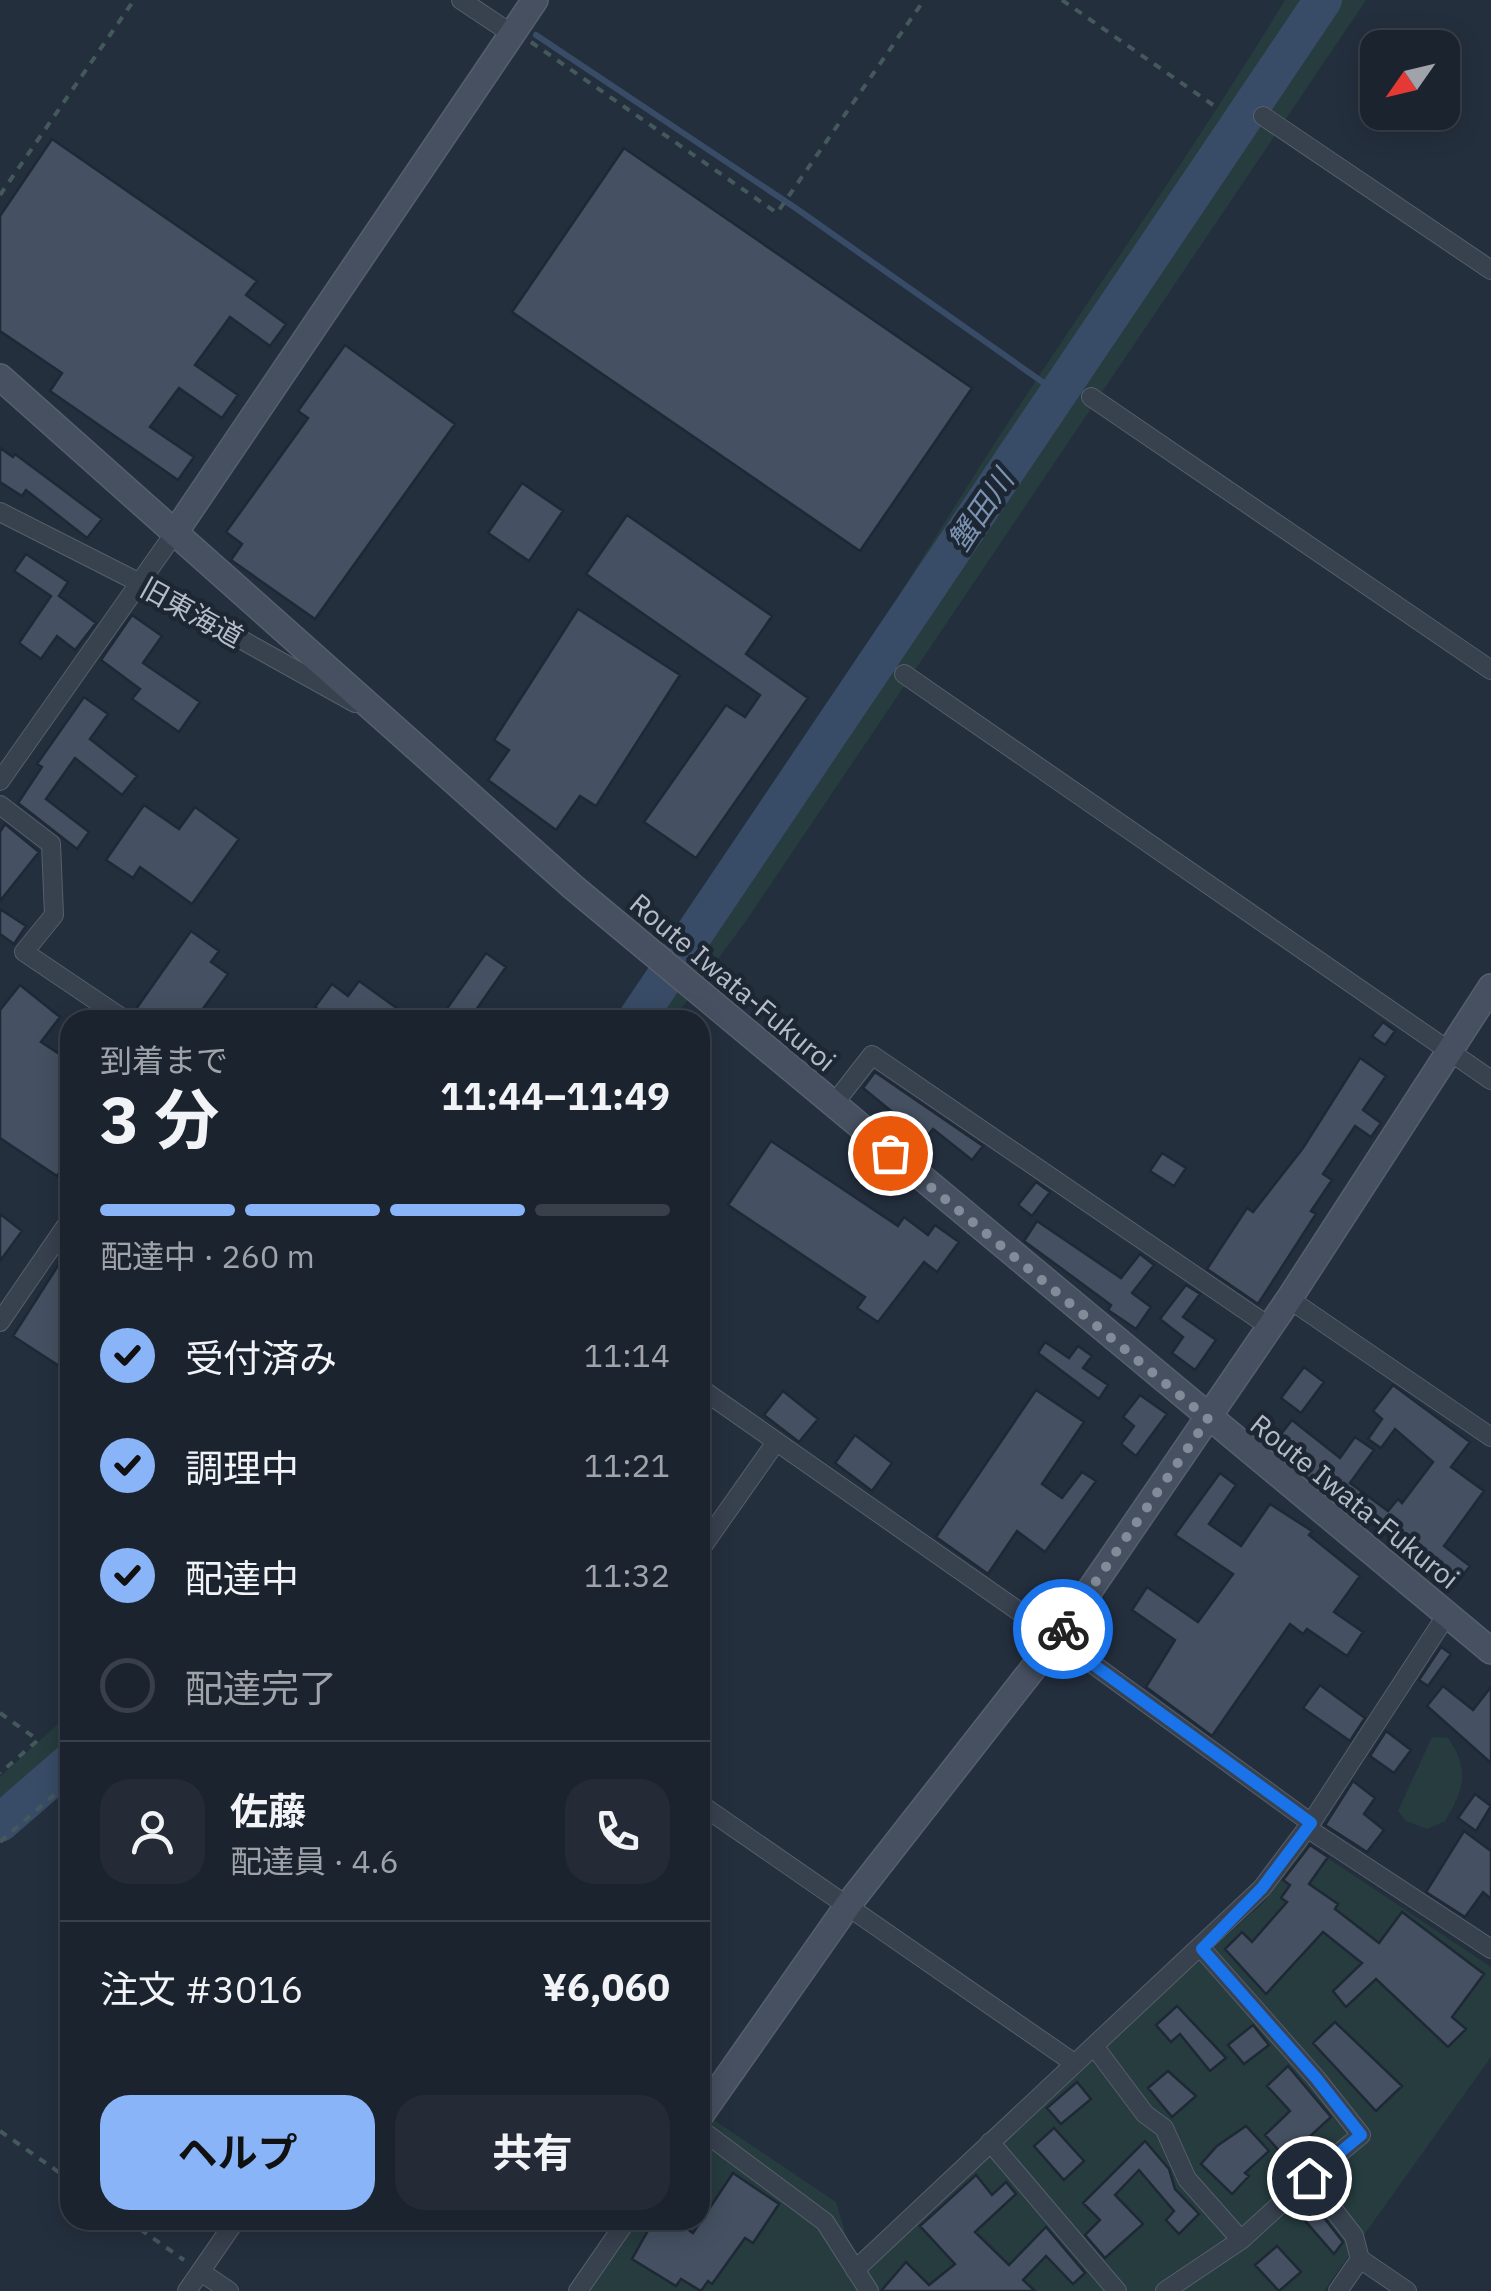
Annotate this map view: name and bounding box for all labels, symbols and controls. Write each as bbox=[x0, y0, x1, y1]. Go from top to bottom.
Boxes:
north arrow bbox=[1360, 30, 1460, 130]
map controls bbox=[1360, 30, 1460, 130]
water label: 蟹田川 bbox=[939, 459, 1023, 558]
street label: 旧東海道 bbox=[134, 569, 250, 655]
street label: Route Iwata-Fukuroi bbox=[622, 885, 844, 1079]
text: 到着まで bbox=[100, 1039, 228, 1081]
text: 11:44–11:49 bbox=[440, 1071, 670, 1120]
text: 3 分 bbox=[100, 1076, 219, 1161]
pin bbox=[848, 1111, 933, 1196]
icon: bag bbox=[863, 1126, 918, 1181]
text: 配達中 · 260 m bbox=[100, 1235, 315, 1277]
icon: check bbox=[100, 1328, 155, 1383]
text: 受付済み bbox=[185, 1333, 337, 1382]
text: 11:14 bbox=[584, 1334, 670, 1376]
street label: Route Iwata-Fukuroi bbox=[1243, 1405, 1467, 1597]
icon: check bbox=[100, 1438, 155, 1493]
text: 調理中 bbox=[185, 1443, 299, 1492]
text: 11:21 bbox=[584, 1444, 670, 1486]
icon: check bbox=[100, 1548, 155, 1603]
text: 配達中 bbox=[185, 1553, 299, 1602]
text: 11:32 bbox=[584, 1554, 670, 1596]
courier bbox=[1013, 1579, 1113, 1679]
icon: bike bbox=[1036, 1602, 1091, 1657]
text: 配達完了 bbox=[185, 1663, 337, 1712]
button: person bbox=[100, 1779, 205, 1884]
button: phone bbox=[565, 1779, 670, 1884]
text: 佐藤 bbox=[230, 1786, 306, 1835]
text: 配達員 · 4.6 bbox=[230, 1840, 399, 1882]
text: ¥6,060 bbox=[542, 1962, 670, 2011]
text: 注文 #3016 bbox=[100, 1964, 303, 2013]
button: ヘルプ bbox=[100, 2095, 375, 2210]
button: 共有 bbox=[395, 2095, 670, 2210]
pin bbox=[1267, 2136, 1352, 2221]
icon: home bbox=[1282, 2151, 1337, 2206]

